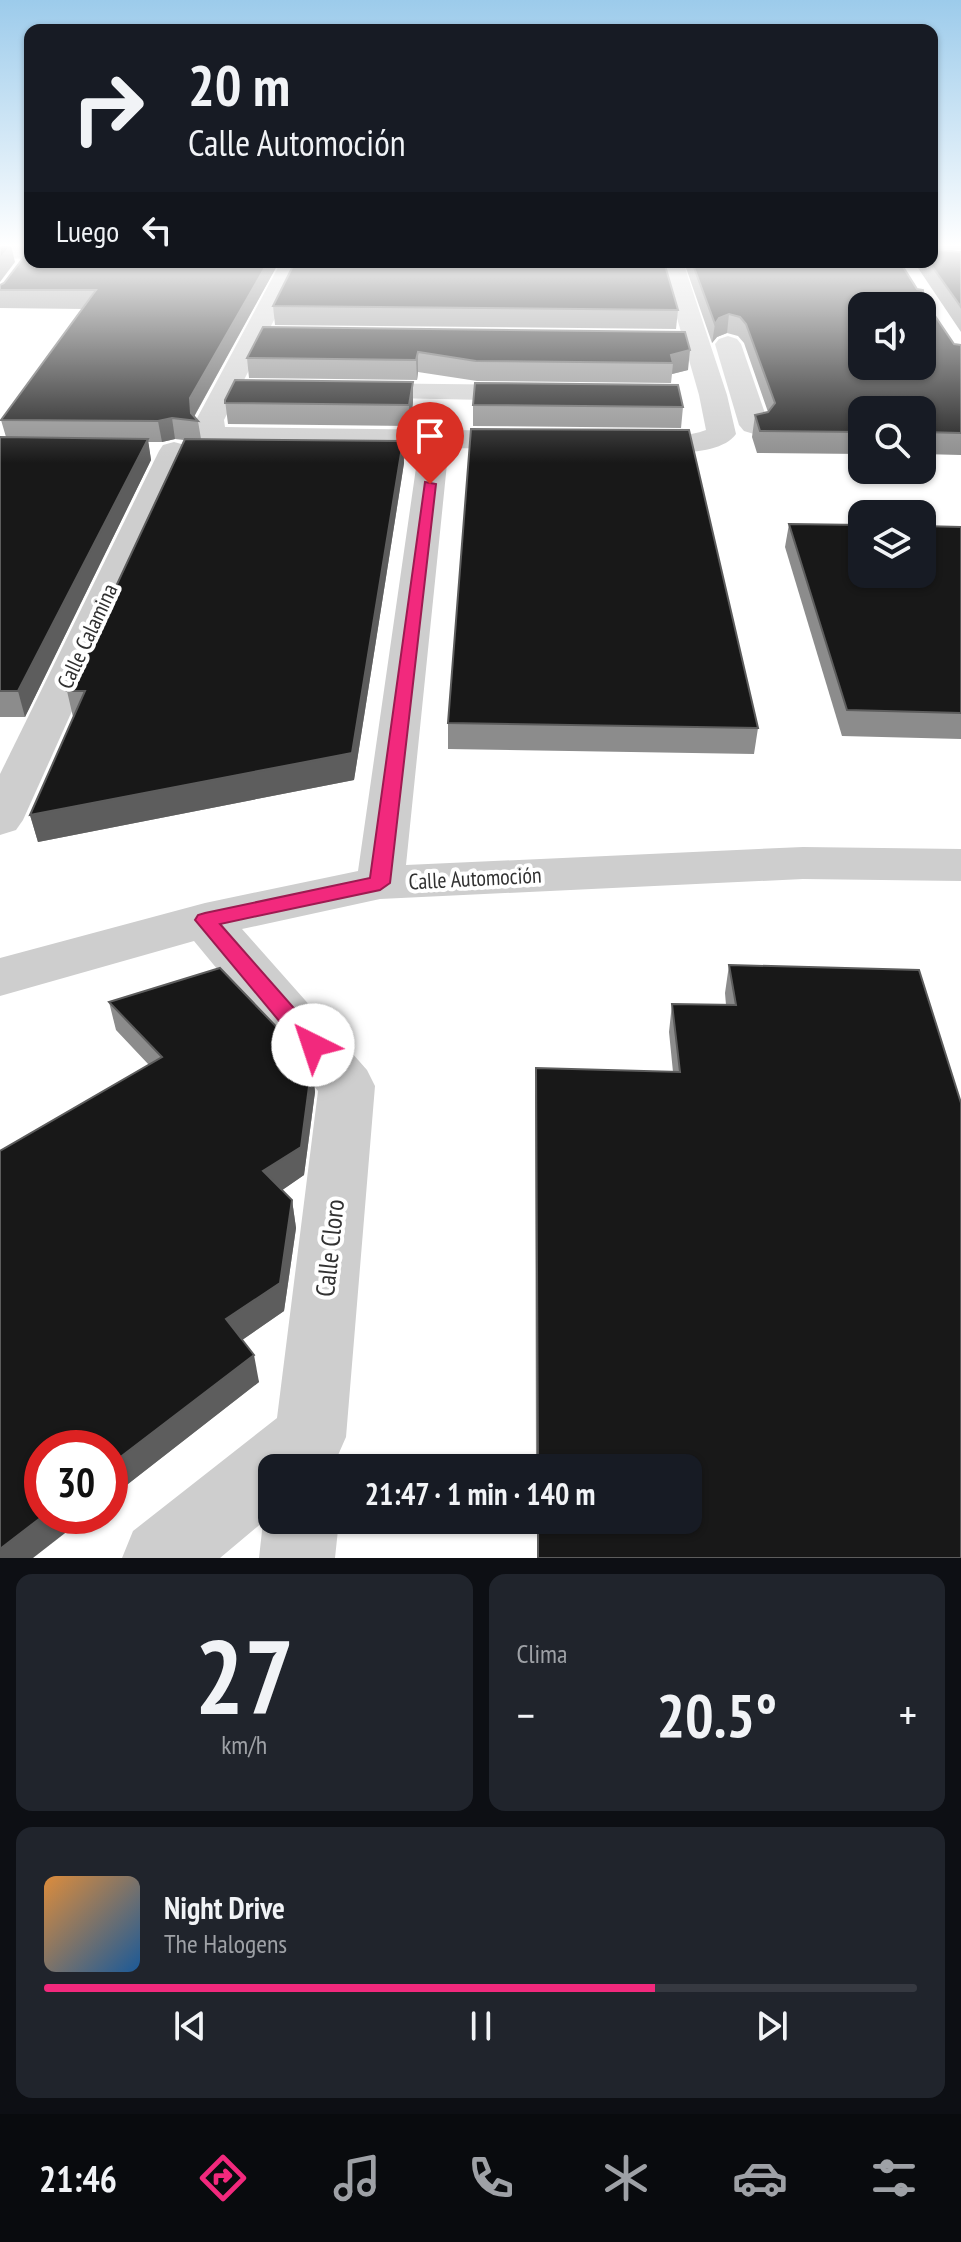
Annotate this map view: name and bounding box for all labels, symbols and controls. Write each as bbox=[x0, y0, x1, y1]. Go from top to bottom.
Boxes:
text: 20 m bbox=[188, 49, 290, 121]
icon: right bbox=[56, 56, 160, 160]
text: Calle Automoción bbox=[188, 119, 406, 166]
icon: left bbox=[135, 208, 179, 252]
text: Luego bbox=[56, 211, 119, 250]
map controls bbox=[848, 292, 936, 588]
button: sound bbox=[848, 292, 936, 380]
button: search bbox=[848, 396, 936, 484]
pin bbox=[396, 402, 464, 484]
icon: arrive bbox=[408, 414, 452, 458]
button: layers bbox=[848, 500, 936, 588]
street label: Calle Calamina bbox=[51, 579, 123, 693]
street label: Calle Automoción bbox=[408, 861, 542, 895]
position arrow bbox=[271, 1003, 355, 1087]
street label: Calle Cloro bbox=[308, 1198, 351, 1298]
speed limit sign: 30 bbox=[24, 1430, 128, 1534]
text: 21:47 · 1 min · 140 m bbox=[365, 1474, 595, 1513]
text: 27 bbox=[195, 1608, 294, 1743]
text: Clima bbox=[517, 1637, 567, 1670]
text: 20.5° bbox=[656, 1676, 777, 1754]
text: − bbox=[517, 1686, 535, 1743]
text: + bbox=[899, 1686, 917, 1743]
text: km/h bbox=[221, 1728, 267, 1761]
text: Night Drive bbox=[164, 1888, 285, 1927]
text: The Halogens bbox=[164, 1927, 287, 1960]
icon: previous bbox=[168, 2004, 212, 2048]
icon: pause bbox=[459, 2004, 503, 2048]
icon: next bbox=[750, 2004, 794, 2048]
icon: directions bbox=[195, 2150, 251, 2206]
icon: music bbox=[329, 2150, 385, 2206]
icon: phone bbox=[463, 2150, 519, 2206]
icon: climate bbox=[598, 2150, 654, 2206]
icon: car bbox=[732, 2150, 788, 2206]
icon: filters bbox=[866, 2150, 922, 2206]
text: 21:46 bbox=[39, 2155, 117, 2202]

